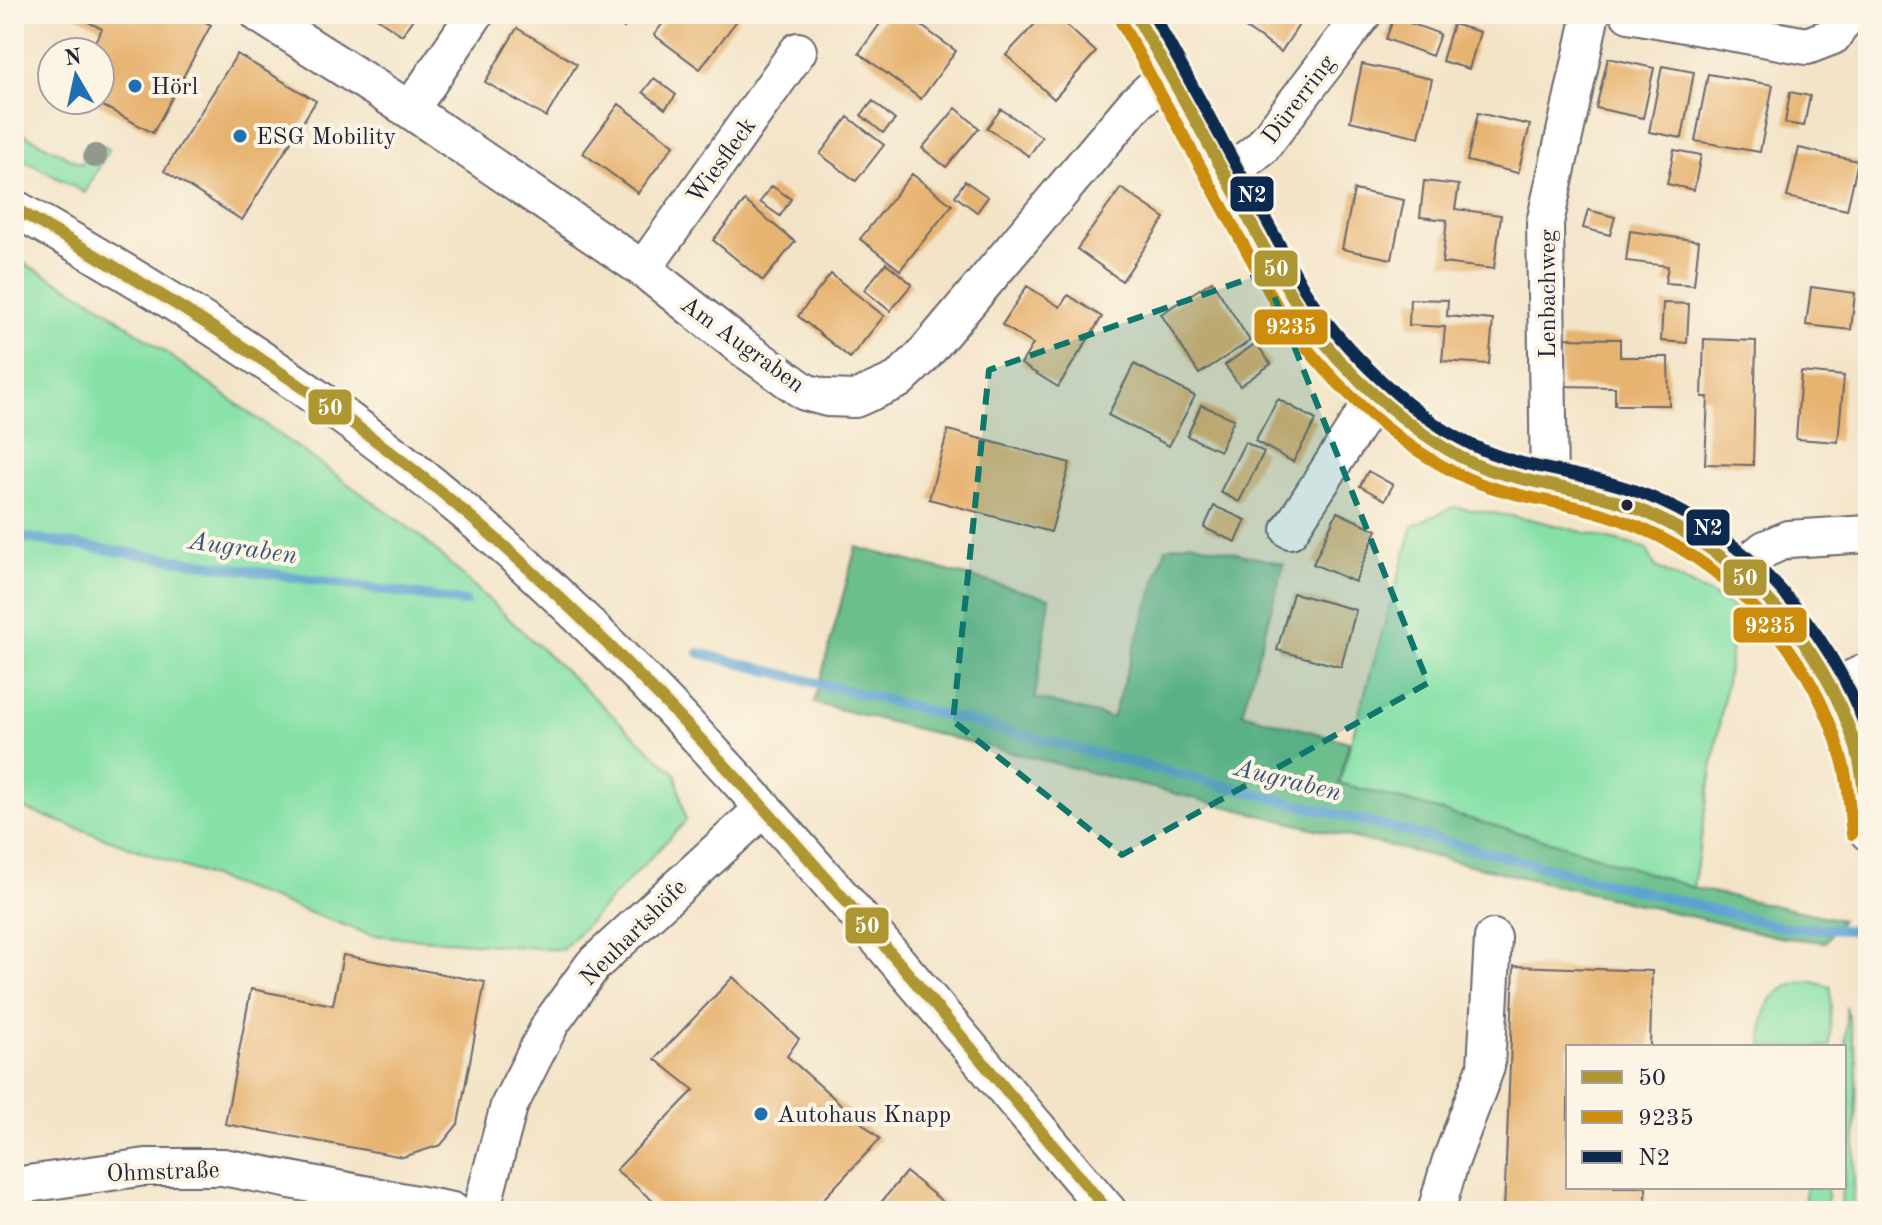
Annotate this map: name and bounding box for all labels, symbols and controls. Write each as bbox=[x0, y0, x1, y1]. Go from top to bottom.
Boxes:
north arrow bbox=[36, 36, 116, 116]
text: N bbox=[63, 46, 83, 70]
street label: Dürerring bbox=[1259, 51, 1341, 149]
place label: Hörl bbox=[151, 76, 198, 100]
marker: Hörl bbox=[126, 77, 144, 95]
street label: Wiesfleck bbox=[684, 114, 761, 208]
place label: ESG Mobility bbox=[256, 126, 397, 150]
marker: ESG Mobility bbox=[231, 127, 249, 145]
line badge: N2 bbox=[1229, 175, 1275, 213]
text: N2 bbox=[1237, 185, 1267, 207]
street label: Lenbachweg bbox=[1537, 229, 1561, 359]
line badge: 50 bbox=[1253, 249, 1299, 288]
text: 50 bbox=[1263, 259, 1289, 281]
street label: Am Augraben bbox=[676, 293, 808, 398]
line badge: 9235 bbox=[1253, 308, 1329, 346]
text: 9235 bbox=[1265, 317, 1317, 339]
line badge: 50 bbox=[307, 388, 353, 426]
text: 50 bbox=[317, 398, 343, 420]
unlabelled marker bbox=[1619, 497, 1635, 513]
line badge: N2 bbox=[1685, 508, 1731, 547]
text: N2 bbox=[1693, 518, 1723, 540]
water label: Augraben bbox=[185, 528, 299, 569]
line badge: 50 bbox=[1722, 558, 1768, 597]
text: 50 bbox=[1732, 568, 1758, 590]
line badge: 9235 bbox=[1732, 606, 1808, 644]
text: 9235 bbox=[1744, 616, 1796, 638]
water label: Augraben bbox=[1229, 755, 1344, 807]
street label: Neuhartshöfe bbox=[576, 875, 692, 991]
line badge: 50 bbox=[844, 906, 890, 945]
text: 50 bbox=[854, 916, 880, 938]
legend bbox=[1566, 1045, 1846, 1189]
text: 50 bbox=[1638, 1067, 1666, 1091]
place label: Autohaus Knapp bbox=[777, 1104, 951, 1128]
marker: Autohaus Knapp bbox=[752, 1105, 770, 1123]
text: 9235 bbox=[1638, 1107, 1694, 1131]
text: N2 bbox=[1638, 1147, 1670, 1171]
street label: Ohmstraße bbox=[106, 1159, 220, 1187]

